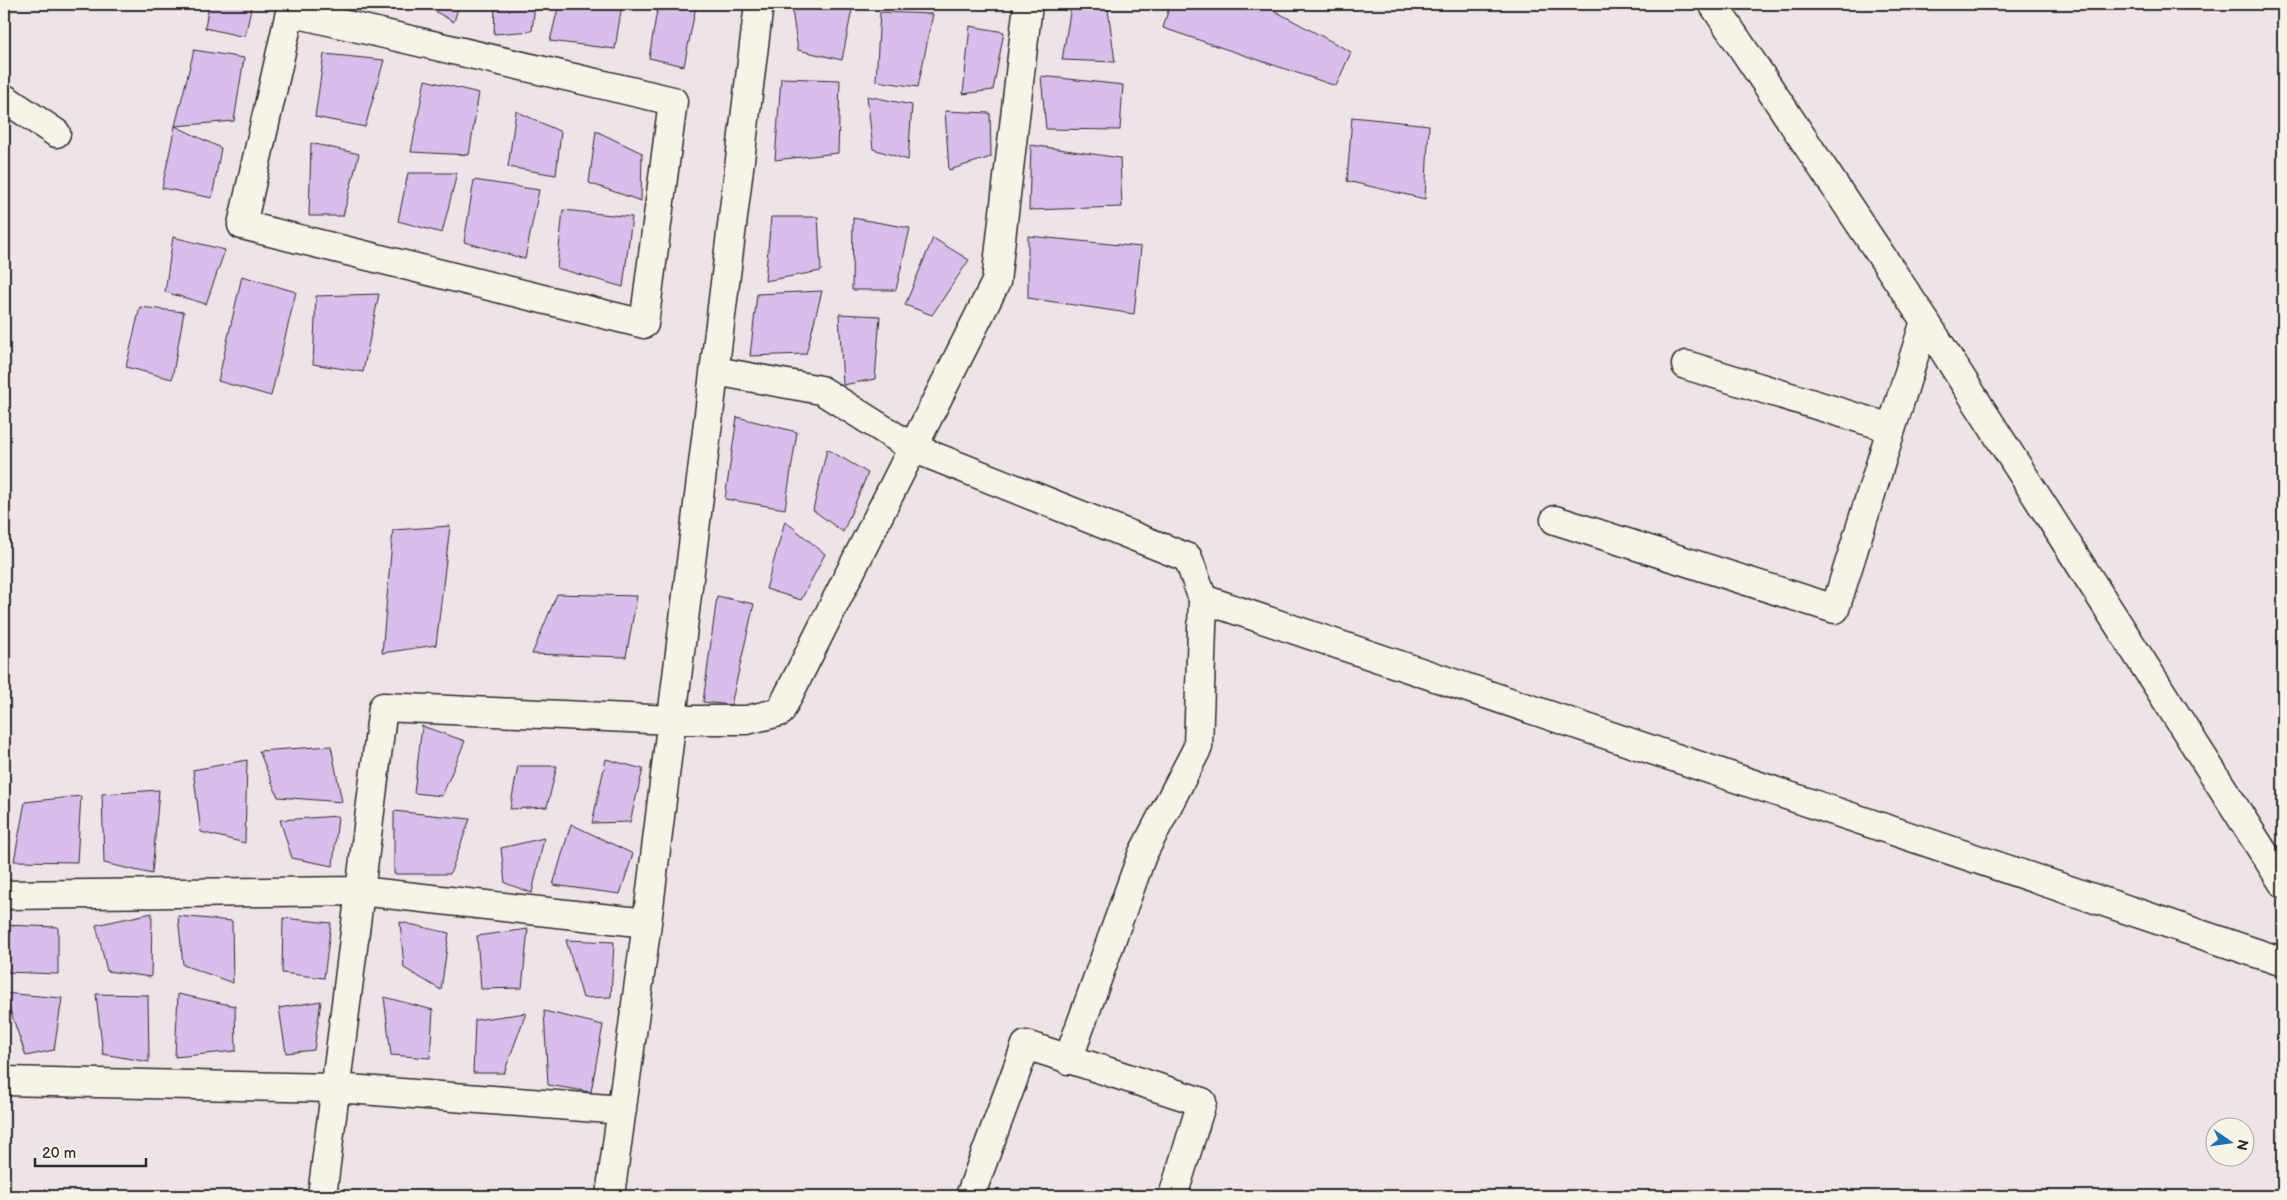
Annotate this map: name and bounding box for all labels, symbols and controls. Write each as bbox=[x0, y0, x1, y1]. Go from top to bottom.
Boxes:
north arrow bbox=[2204, 1118, 2254, 1168]
scale bar bbox=[35, 1135, 146, 1167]
text: N bbox=[2233, 1138, 2252, 1152]
text: 20 m bbox=[42, 1144, 76, 1163]

